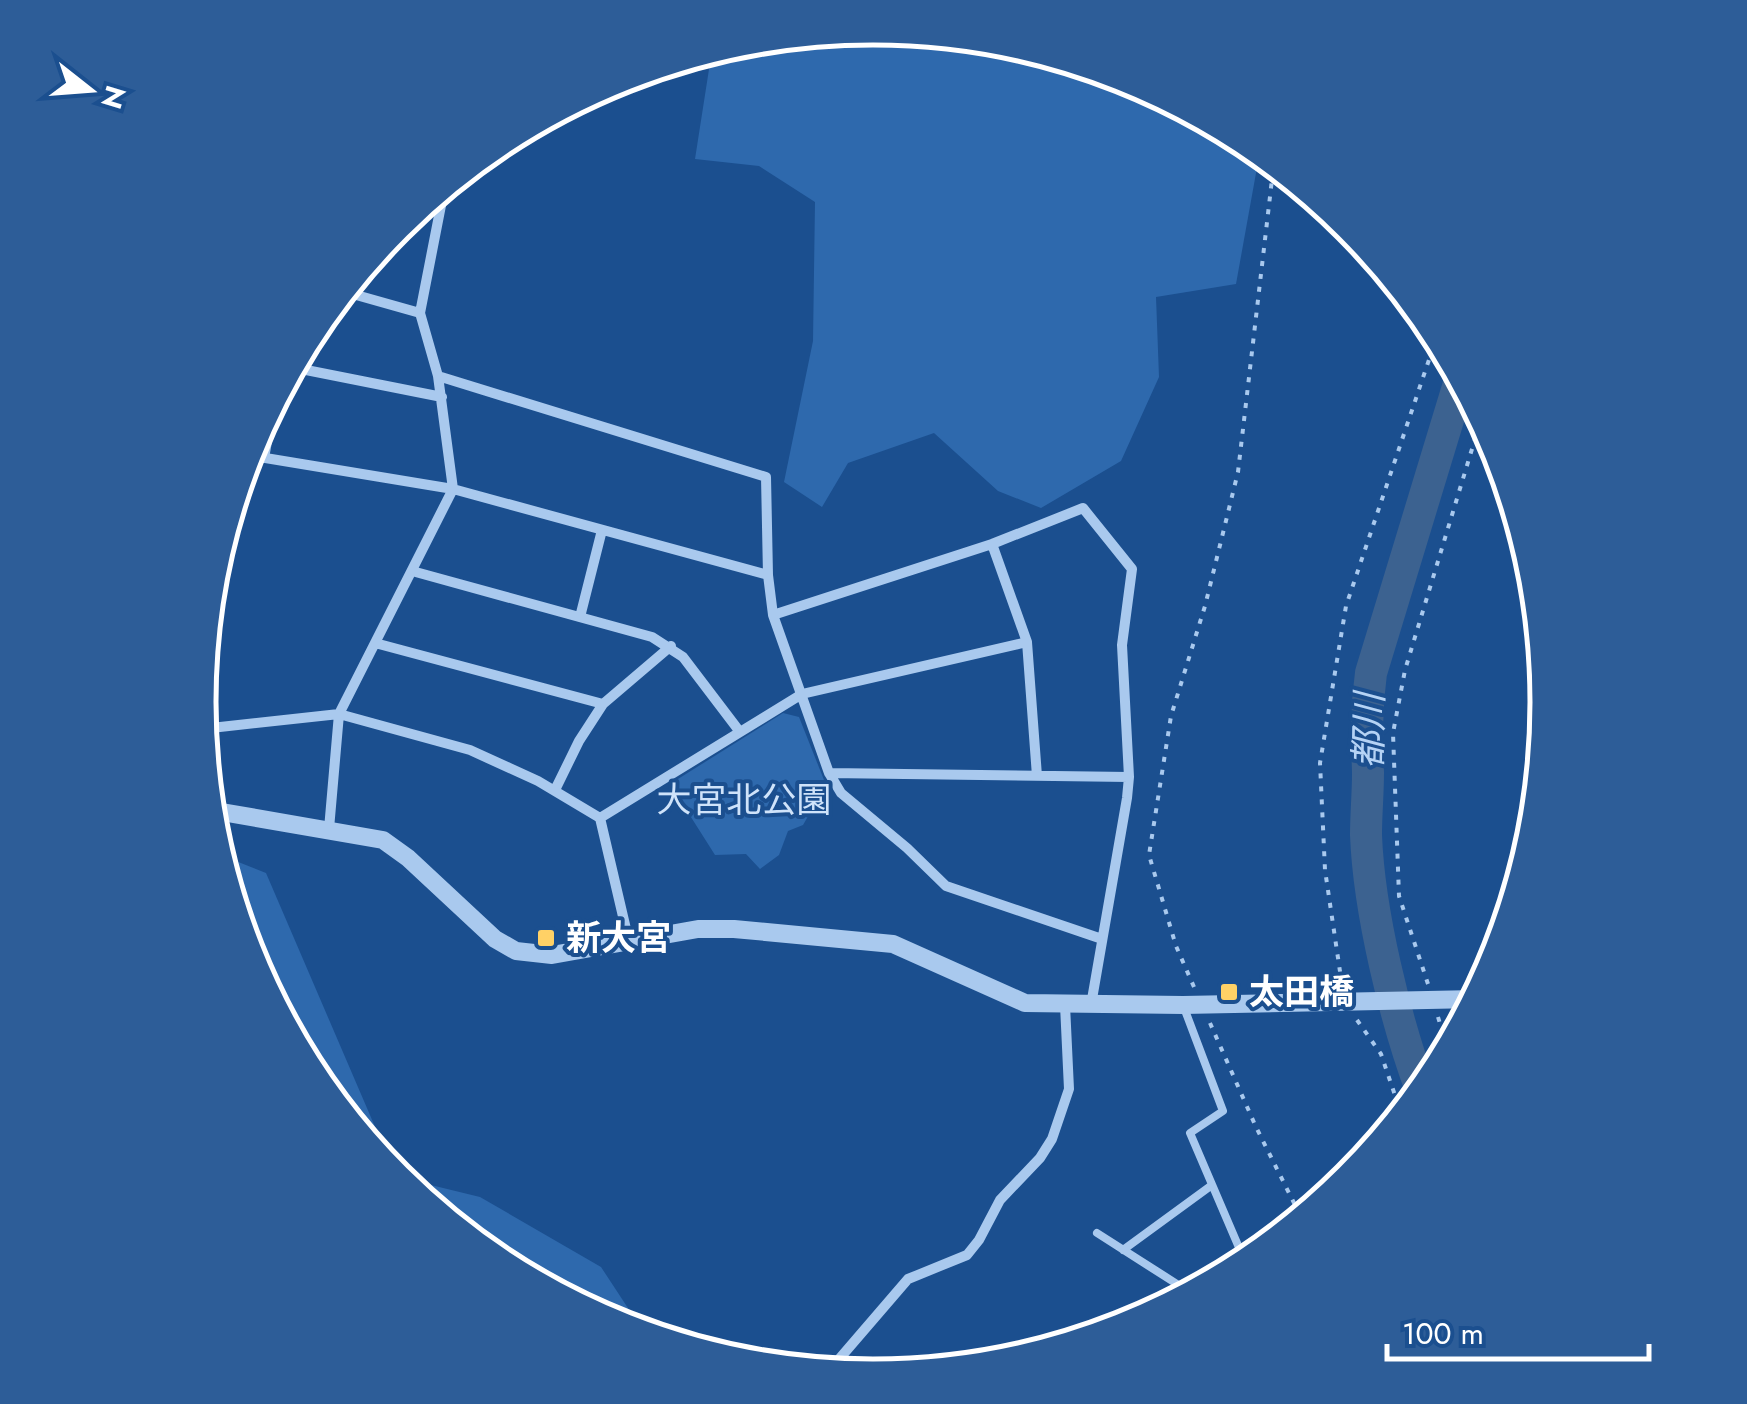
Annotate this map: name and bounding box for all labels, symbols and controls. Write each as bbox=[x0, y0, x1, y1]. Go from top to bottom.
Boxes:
north arrow bbox=[40, 40, 140, 140]
text: N bbox=[91, 81, 136, 114]
water label: 都川 bbox=[1340, 689, 1397, 769]
park label: 大宮北公園 bbox=[656, 775, 832, 825]
place label: 新大宮 bbox=[566, 913, 671, 963]
marker: 新大宮 bbox=[535, 927, 557, 949]
place label: 太田橋 bbox=[1249, 967, 1354, 1017]
marker: 太田橋 bbox=[1218, 981, 1240, 1003]
scale bar bbox=[1387, 1299, 1650, 1361]
text: 100 m bbox=[1402, 1312, 1484, 1355]

